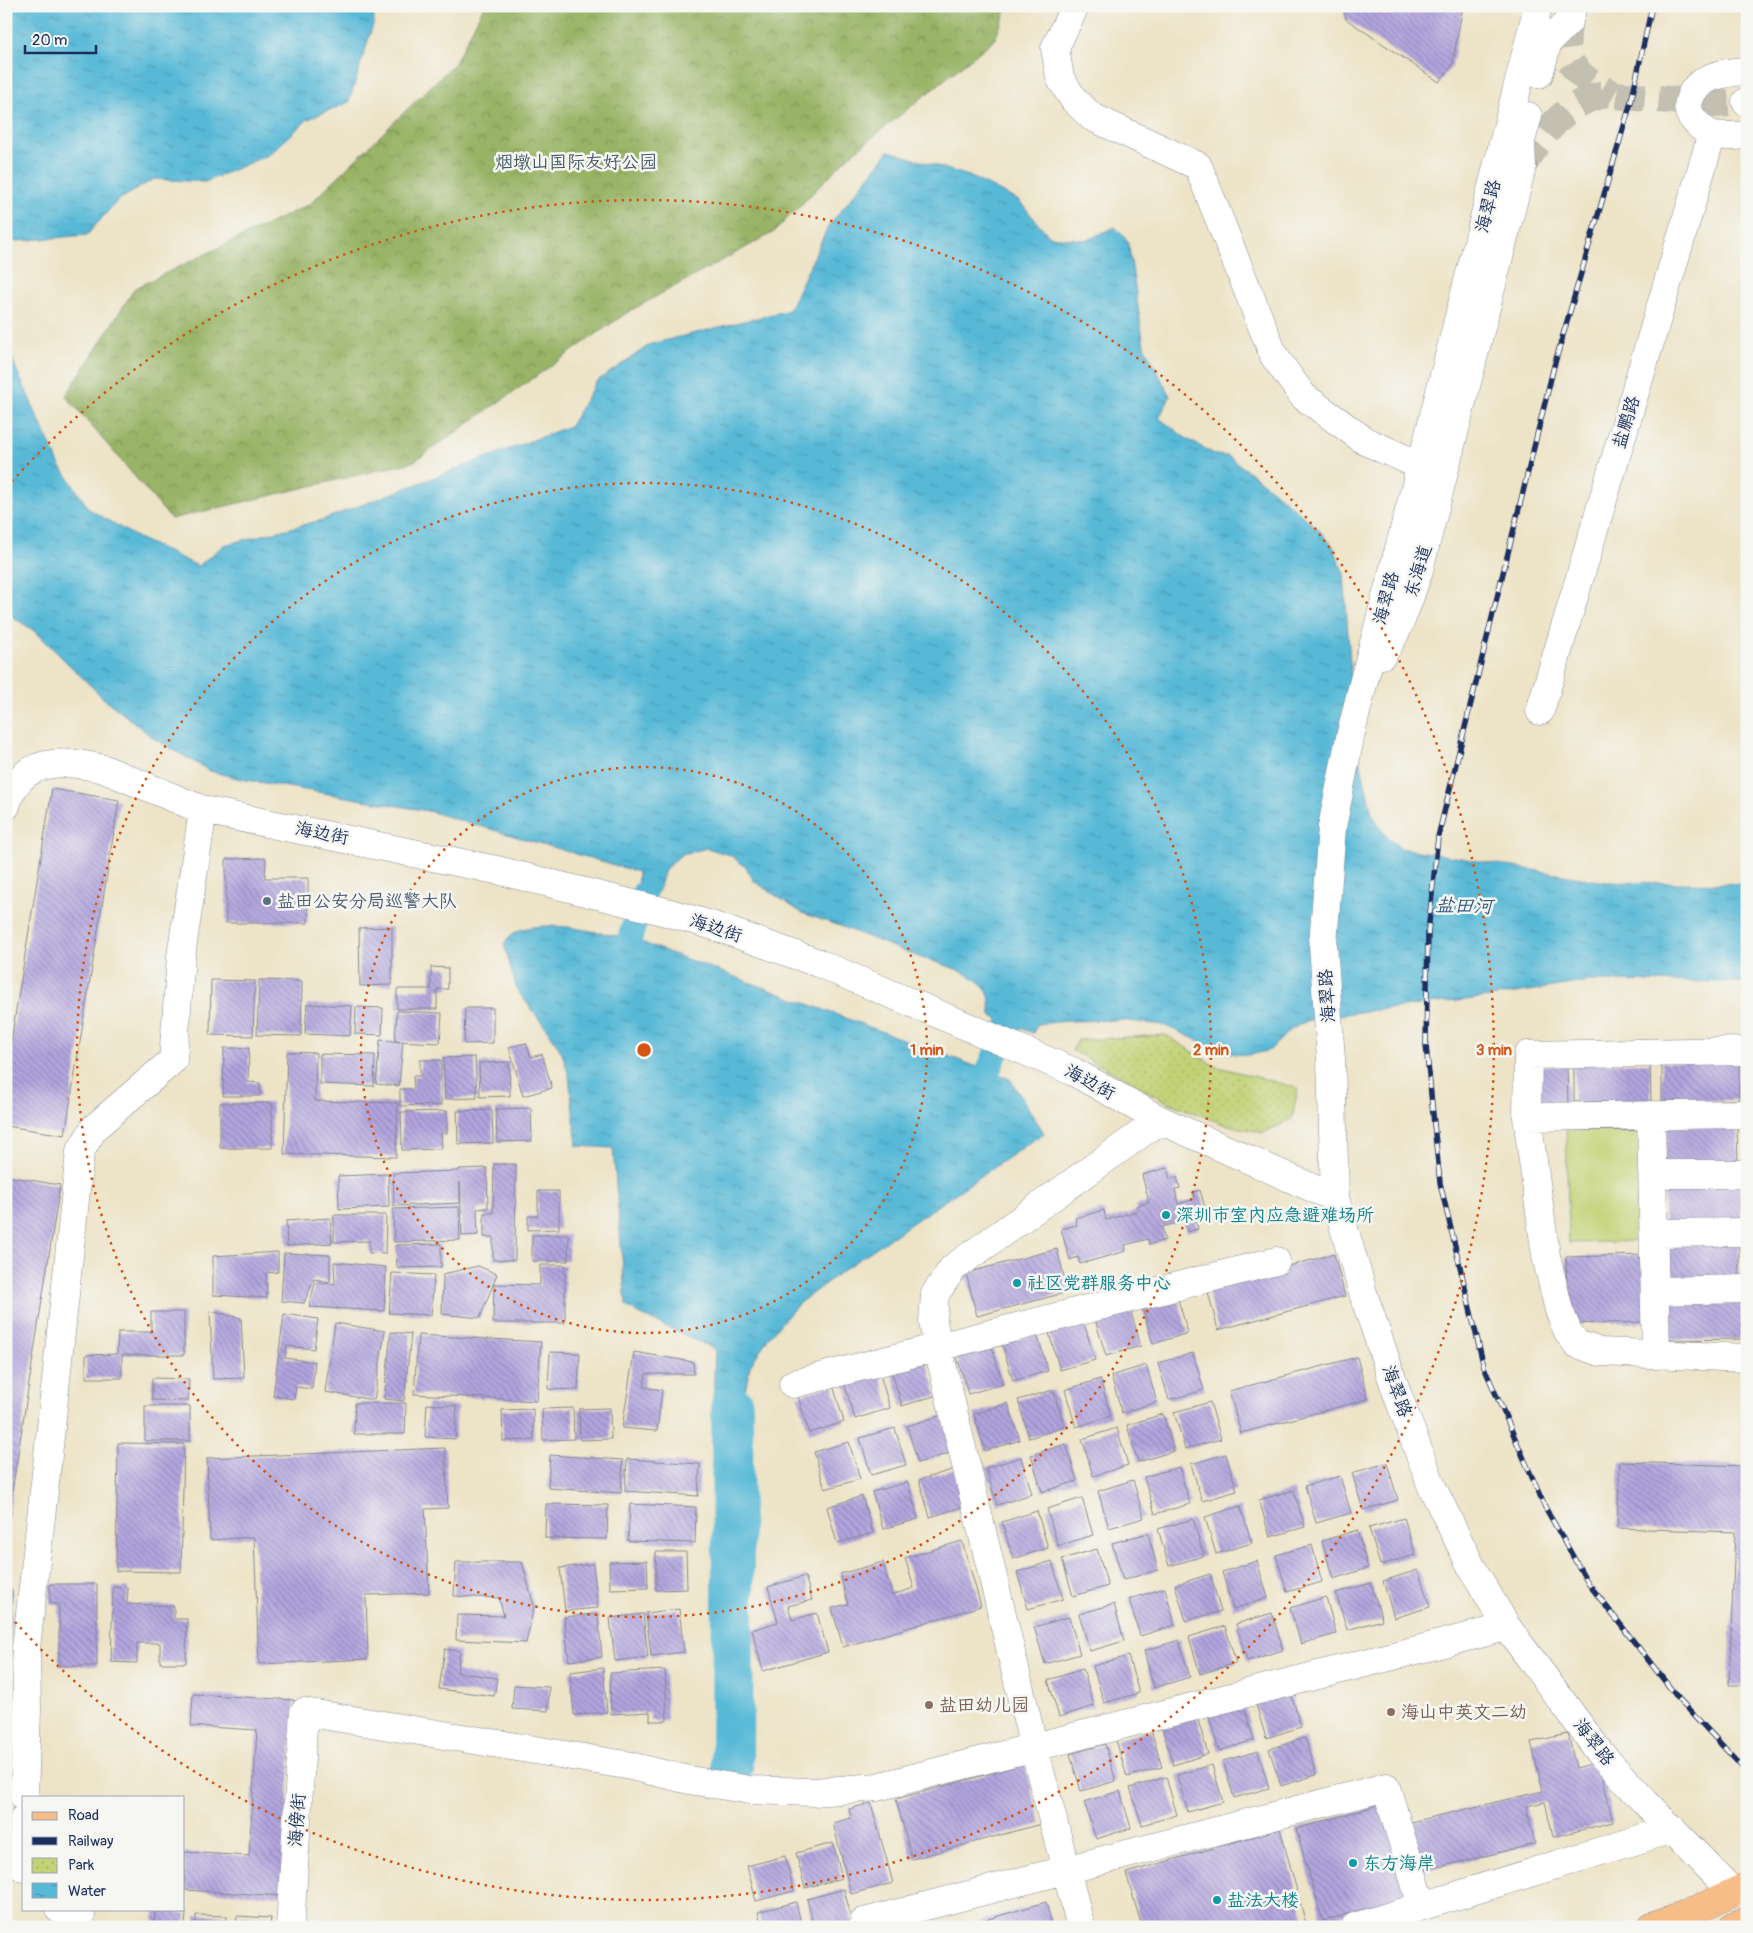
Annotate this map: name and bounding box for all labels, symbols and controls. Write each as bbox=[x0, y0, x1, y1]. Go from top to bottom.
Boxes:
scale bar bbox=[25, 22, 96, 54]
text: 20 m bbox=[32, 31, 67, 50]
park label: 烟墩山国际友好公园 bbox=[495, 151, 657, 174]
street label: 海翠路 bbox=[1471, 177, 1506, 235]
street label: 盐鹏路 bbox=[1608, 393, 1645, 451]
street label: 东海道 bbox=[1400, 542, 1437, 600]
street label: 海翠路 bbox=[1368, 569, 1405, 627]
street label: 海边街 bbox=[293, 817, 351, 850]
place label: 盐田公安分局巡警大队 bbox=[277, 890, 457, 913]
water label: 盐田河 bbox=[1435, 893, 1496, 919]
marker: 盐田公安分局巡警大队 bbox=[261, 895, 273, 907]
street label: 海边街 bbox=[687, 909, 745, 948]
street label: 海翠路 bbox=[1314, 968, 1341, 1024]
centre of rings bbox=[635, 1041, 653, 1059]
text: 1 min bbox=[910, 1041, 944, 1060]
text: 2 min bbox=[1193, 1041, 1229, 1060]
text: 3 min bbox=[1476, 1041, 1512, 1060]
street label: 海边街 bbox=[1061, 1060, 1119, 1105]
place label: 深圳市室内应急避难场所 bbox=[1176, 1204, 1374, 1227]
marker: 深圳市室内应急避难场所 bbox=[1160, 1209, 1172, 1221]
place label: 社区党群服务中心 bbox=[1027, 1272, 1171, 1295]
marker: 社区党群服务中心 bbox=[1011, 1277, 1023, 1289]
street label: 海翠路 bbox=[1376, 1362, 1417, 1420]
place label: 盐田幼儿园 bbox=[939, 1694, 1029, 1717]
marker: 盐田幼儿园 bbox=[923, 1699, 935, 1711]
place label: 海山中英文二幼 bbox=[1401, 1701, 1527, 1724]
marker: 海山中英文二幼 bbox=[1385, 1706, 1397, 1718]
street label: 海翠路 bbox=[1568, 1714, 1619, 1771]
street label: 海傍街 bbox=[284, 1792, 311, 1848]
legend bbox=[22, 1796, 185, 1910]
text: Road bbox=[68, 1806, 99, 1825]
text: Railway bbox=[68, 1832, 114, 1851]
place label: 东方海岸 bbox=[1363, 1852, 1435, 1875]
text: Park bbox=[68, 1856, 95, 1875]
marker: 东方海岸 bbox=[1347, 1857, 1359, 1869]
text: Water bbox=[68, 1882, 107, 1901]
place label: 盐法大楼 bbox=[1227, 1889, 1299, 1912]
marker: 盐法大楼 bbox=[1211, 1894, 1223, 1906]

